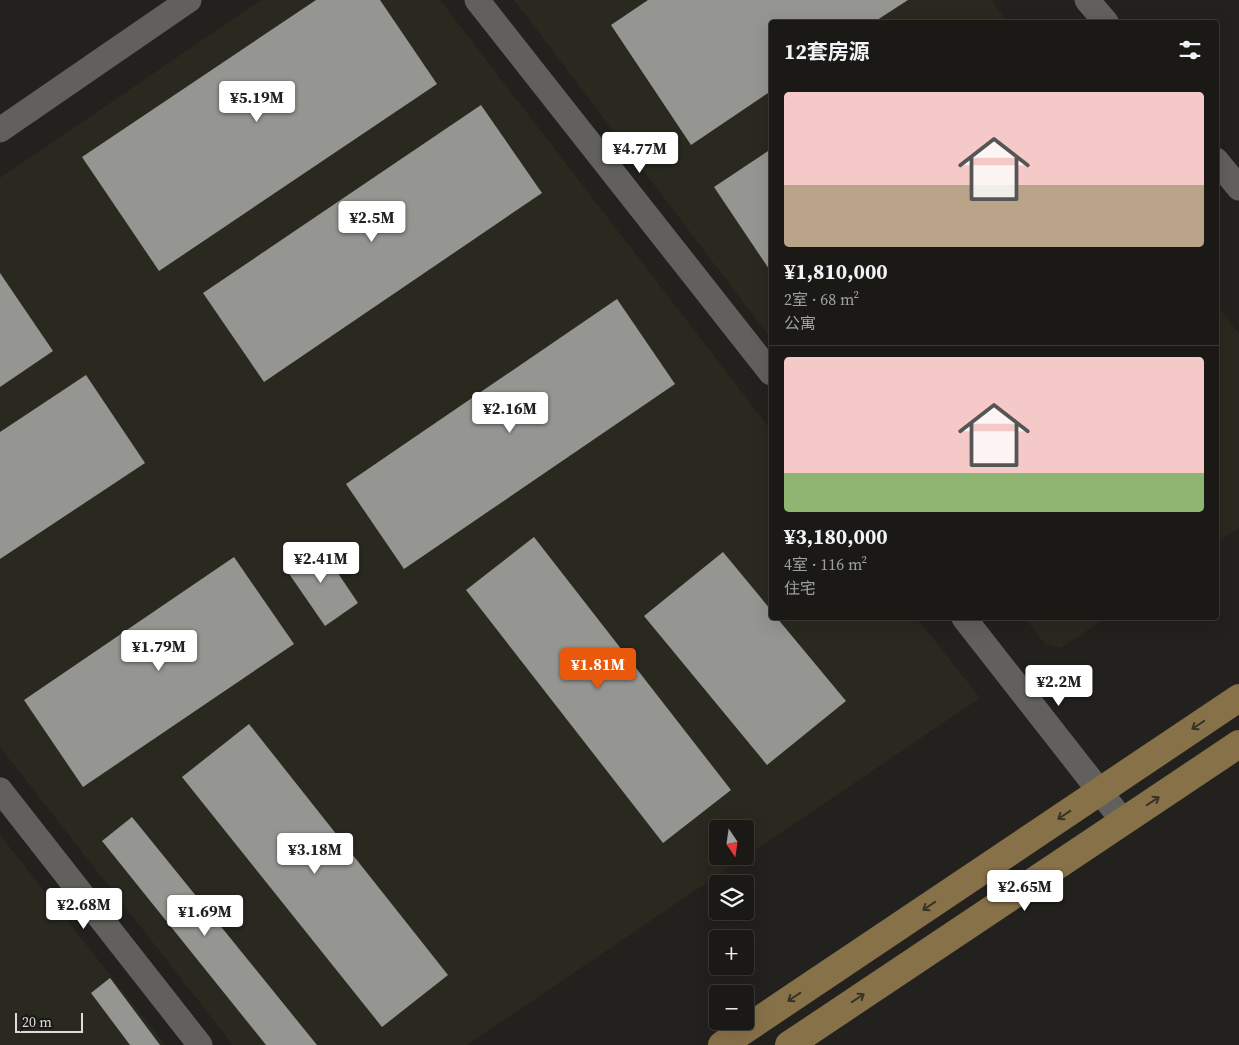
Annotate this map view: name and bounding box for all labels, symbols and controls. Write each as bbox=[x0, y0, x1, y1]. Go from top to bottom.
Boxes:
icon: filters bbox=[1176, 36, 1204, 64]
text: 12套房源 bbox=[784, 37, 870, 66]
pin: ¥5.19M bbox=[216, 80, 298, 123]
text: ¥5.19M bbox=[230, 86, 284, 108]
icon: home bbox=[949, 124, 1039, 214]
pin: ¥4.77M bbox=[599, 132, 681, 174]
text: ¥4.77M bbox=[613, 137, 667, 159]
pin: ¥2.5M bbox=[337, 200, 407, 243]
text: ¥2.5M bbox=[349, 206, 395, 228]
text: ¥1,810,000 bbox=[784, 257, 888, 286]
text: 2室 · 68 m² bbox=[784, 288, 859, 310]
text: 公寓 bbox=[784, 312, 816, 334]
icon: home bbox=[949, 390, 1039, 480]
pin: ¥2.16M bbox=[469, 392, 551, 434]
text: ¥2.16M bbox=[483, 397, 537, 419]
text: ¥3,180,000 bbox=[784, 522, 888, 551]
pin: ¥2.41M bbox=[280, 542, 362, 584]
text: ¥2.41M bbox=[294, 547, 348, 569]
text: 4室 · 116 m² bbox=[784, 553, 867, 575]
text: 住宅 bbox=[784, 577, 816, 599]
pin: ¥1.79M bbox=[118, 630, 200, 672]
text: ¥1.79M bbox=[132, 635, 186, 657]
pin: ¥1.81M bbox=[557, 648, 639, 690]
text: ¥1.81M bbox=[571, 653, 625, 675]
pin: ¥2.2M bbox=[1024, 664, 1094, 707]
text: ¥2.2M bbox=[1036, 670, 1082, 692]
one-way arrow bbox=[1192, 720, 1206, 730]
one-way arrow bbox=[1146, 796, 1160, 806]
one-way arrow bbox=[1057, 811, 1071, 821]
north arrow bbox=[709, 820, 754, 865]
map controls bbox=[709, 820, 754, 1030]
pin: ¥3.18M bbox=[274, 832, 356, 875]
text: ¥3.18M bbox=[288, 838, 342, 860]
pin: ¥2.65M bbox=[984, 870, 1066, 912]
button: layers bbox=[709, 875, 754, 920]
text: ¥2.65M bbox=[998, 875, 1052, 897]
pin: ¥2.68M bbox=[43, 888, 125, 930]
text: ¥2.68M bbox=[57, 893, 111, 915]
pin: ¥1.69M bbox=[164, 894, 246, 937]
text: ¥1.69M bbox=[178, 900, 232, 922]
one-way arrow bbox=[922, 901, 936, 911]
button: + bbox=[709, 930, 754, 975]
button: − bbox=[709, 985, 754, 1030]
one-way arrow bbox=[787, 992, 801, 1002]
one-way arrow bbox=[851, 993, 865, 1003]
scale bar bbox=[15, 1010, 82, 1033]
text: 20 m bbox=[22, 1012, 52, 1032]

